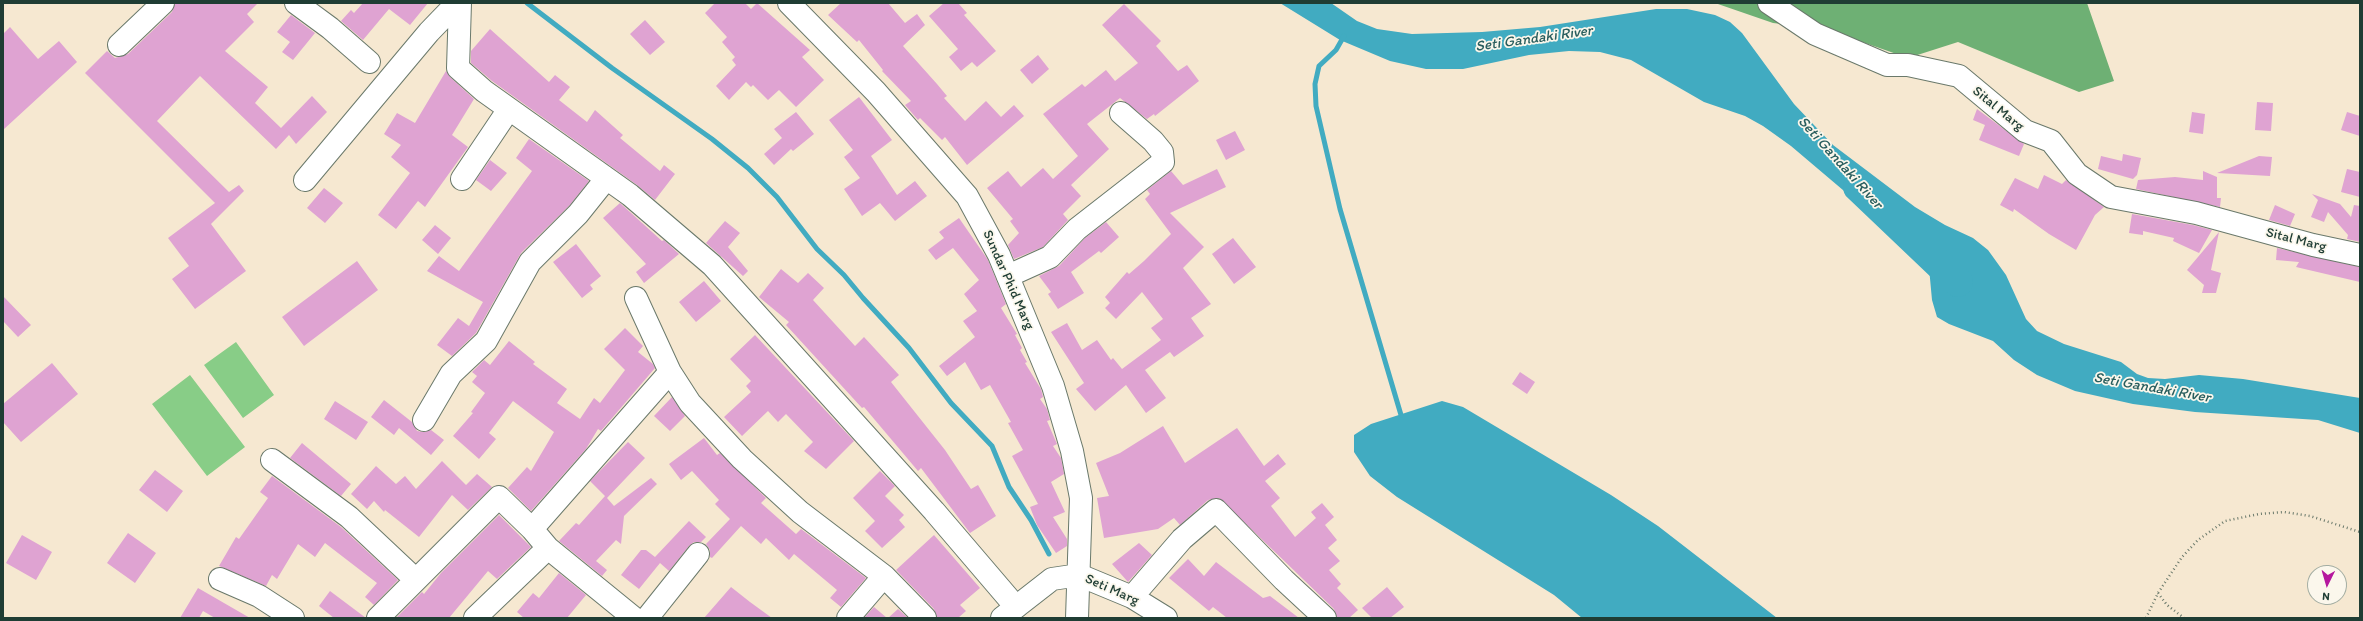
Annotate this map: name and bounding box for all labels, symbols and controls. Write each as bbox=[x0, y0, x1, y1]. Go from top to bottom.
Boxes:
water label: Seti Gandaki River bbox=[1474, 22, 1594, 56]
street label: Sital Marg bbox=[1969, 83, 2027, 135]
water label: Seti Gandaki River bbox=[1794, 113, 1886, 213]
street label: Sital Marg bbox=[2264, 224, 2328, 256]
street label: Sundar Phid Marg bbox=[978, 228, 1038, 332]
water label: Seti Gandaki River bbox=[2092, 369, 2212, 407]
north arrow bbox=[2307, 565, 2347, 605]
street label: Seti Marg bbox=[1082, 571, 1142, 609]
text: N bbox=[2322, 590, 2330, 603]

